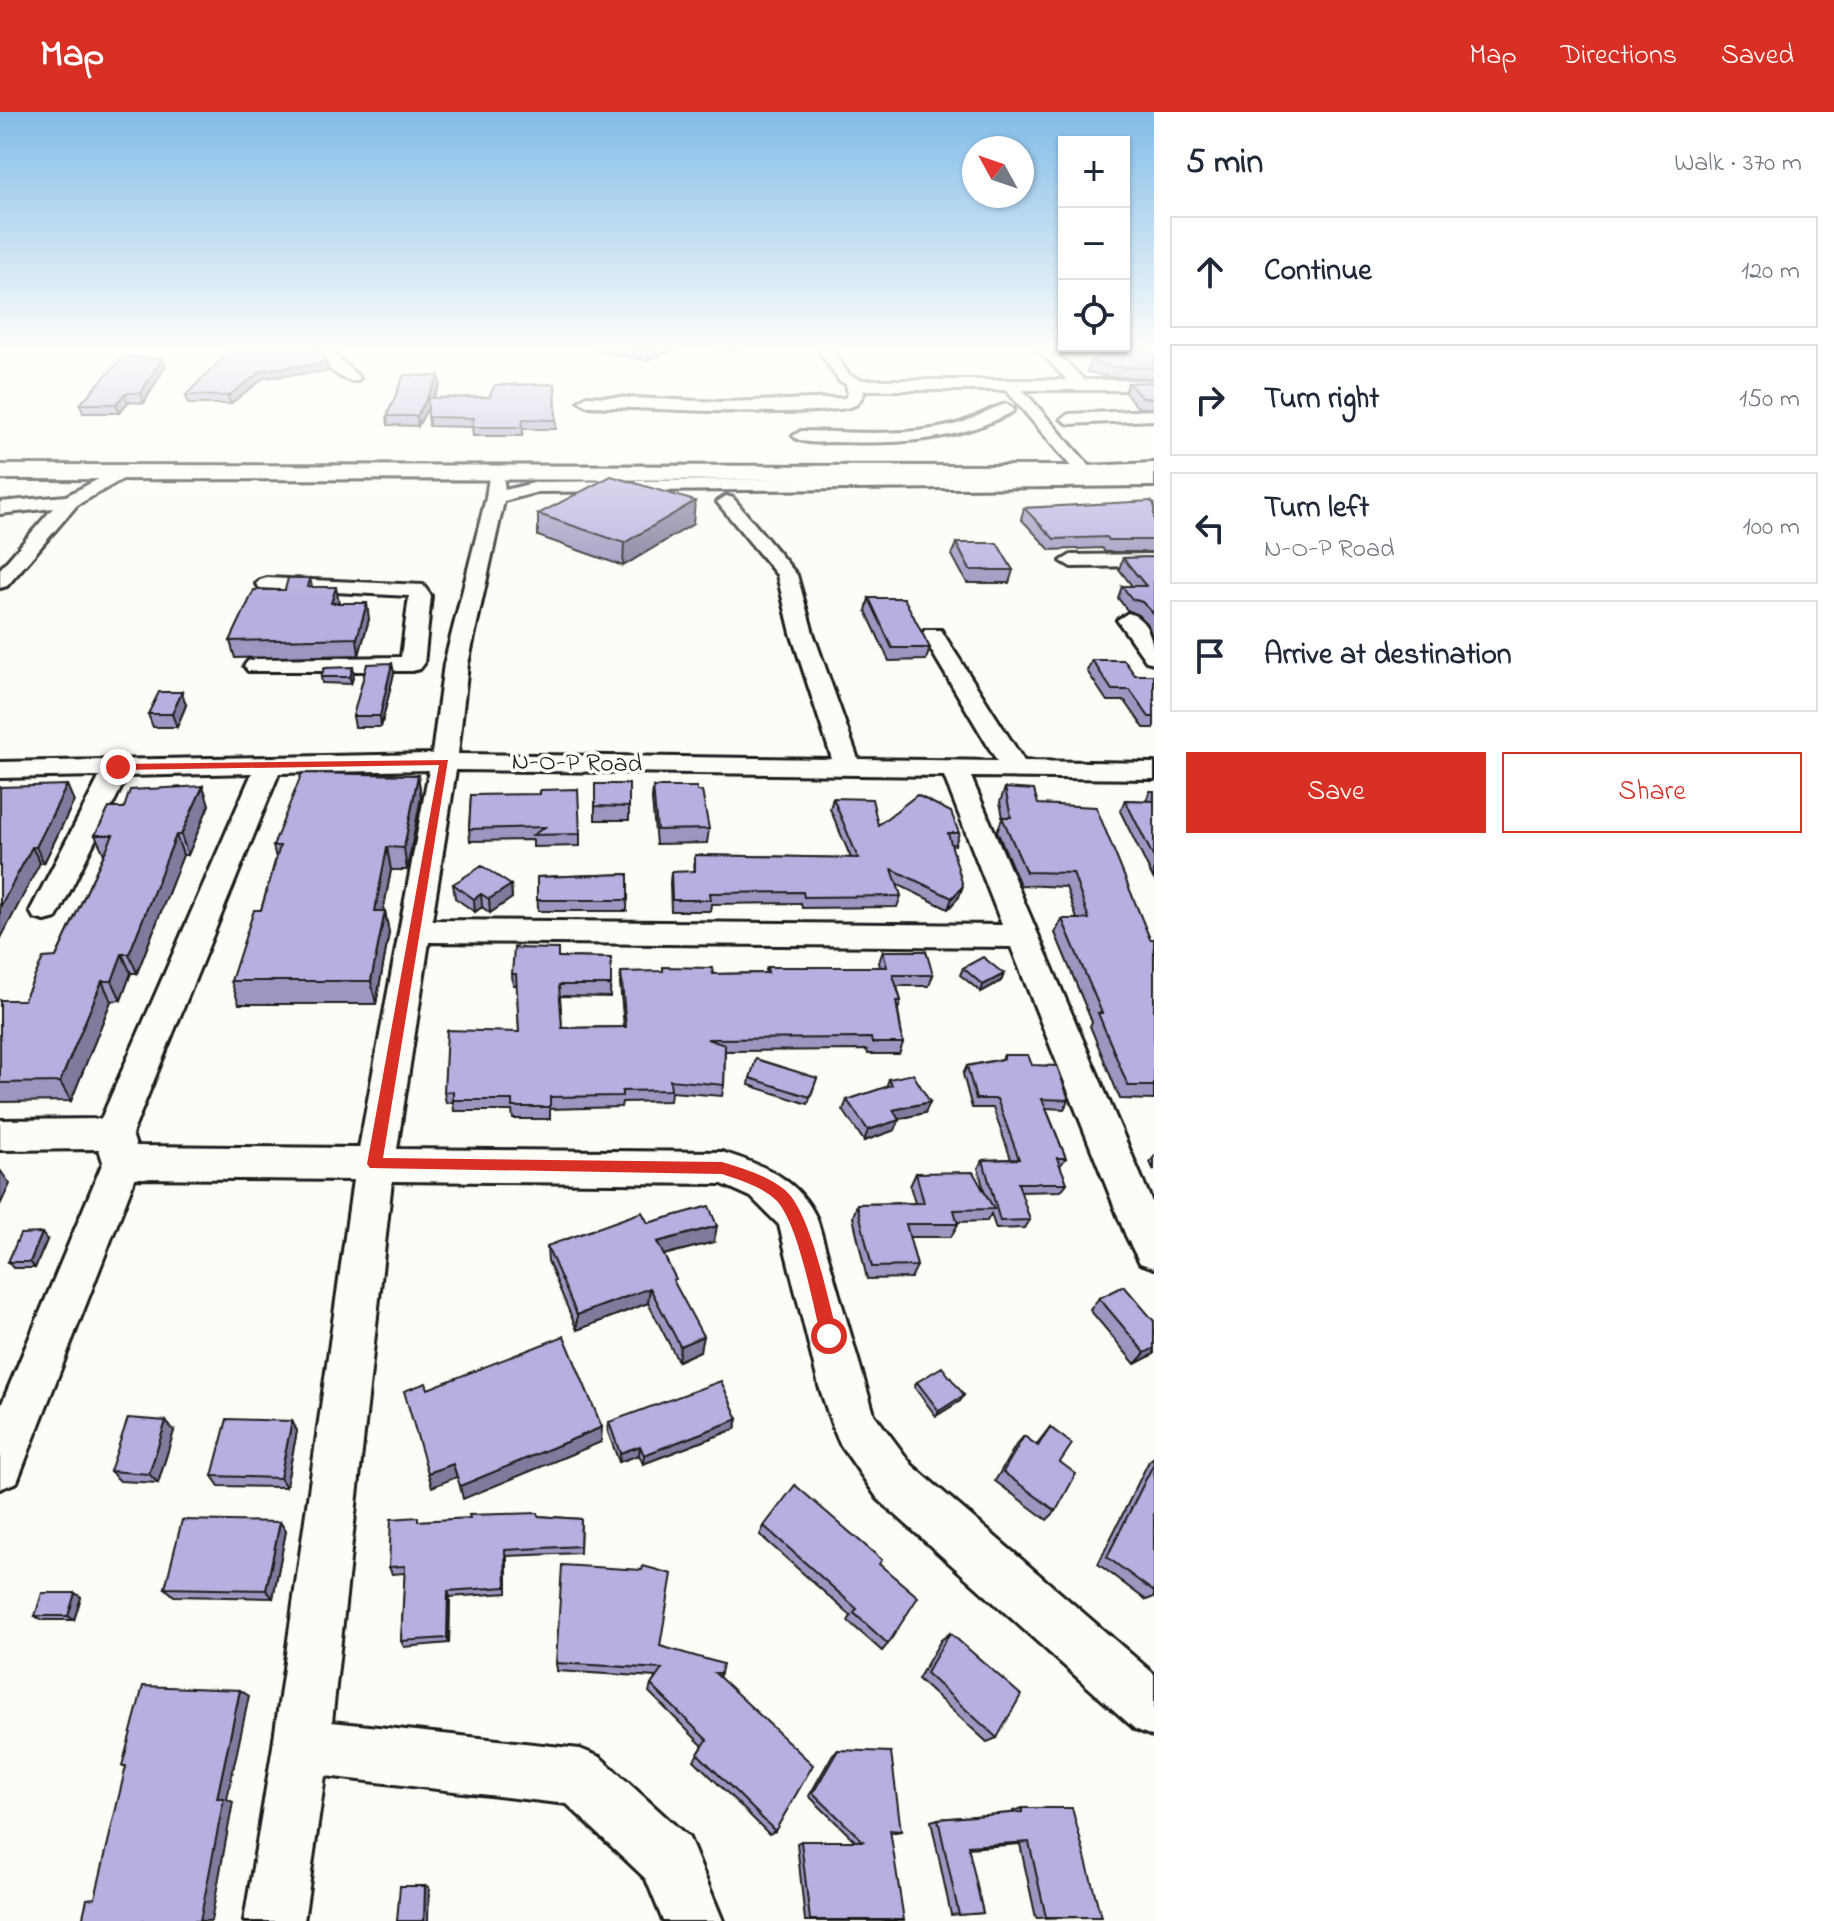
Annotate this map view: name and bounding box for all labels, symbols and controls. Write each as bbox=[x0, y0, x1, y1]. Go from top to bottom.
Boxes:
text: Map bbox=[40, 28, 104, 84]
text: Map bbox=[1469, 36, 1517, 77]
text: Directions bbox=[1561, 36, 1677, 77]
text: Saved bbox=[1721, 36, 1794, 77]
north arrow bbox=[962, 136, 1034, 208]
map controls bbox=[1058, 136, 1130, 352]
button: + bbox=[1058, 136, 1130, 208]
text: 5 min bbox=[1186, 139, 1263, 189]
text: Walk · 370 m bbox=[1674, 145, 1802, 183]
button: − bbox=[1058, 208, 1130, 280]
icon: ahead bbox=[1188, 250, 1232, 294]
text: Continue bbox=[1264, 250, 1372, 294]
text: 120 m bbox=[1741, 253, 1800, 291]
button: locate bbox=[1058, 280, 1130, 352]
icon: right bbox=[1188, 378, 1232, 422]
text: Turn right bbox=[1264, 378, 1379, 422]
text: 150 m bbox=[1739, 381, 1800, 419]
text: Turn left bbox=[1264, 487, 1369, 531]
icon: left bbox=[1188, 506, 1232, 550]
text: 100 m bbox=[1743, 509, 1800, 547]
text: N-O-P Road bbox=[1264, 531, 1395, 569]
icon: arrive bbox=[1188, 634, 1232, 678]
text: Arrive at destination bbox=[1264, 634, 1512, 678]
street label: N-O-P Road bbox=[511, 744, 643, 784]
route end bbox=[100, 749, 136, 785]
button: Save bbox=[1186, 752, 1486, 833]
button: Share bbox=[1502, 752, 1802, 833]
route start bbox=[811, 1318, 847, 1354]

